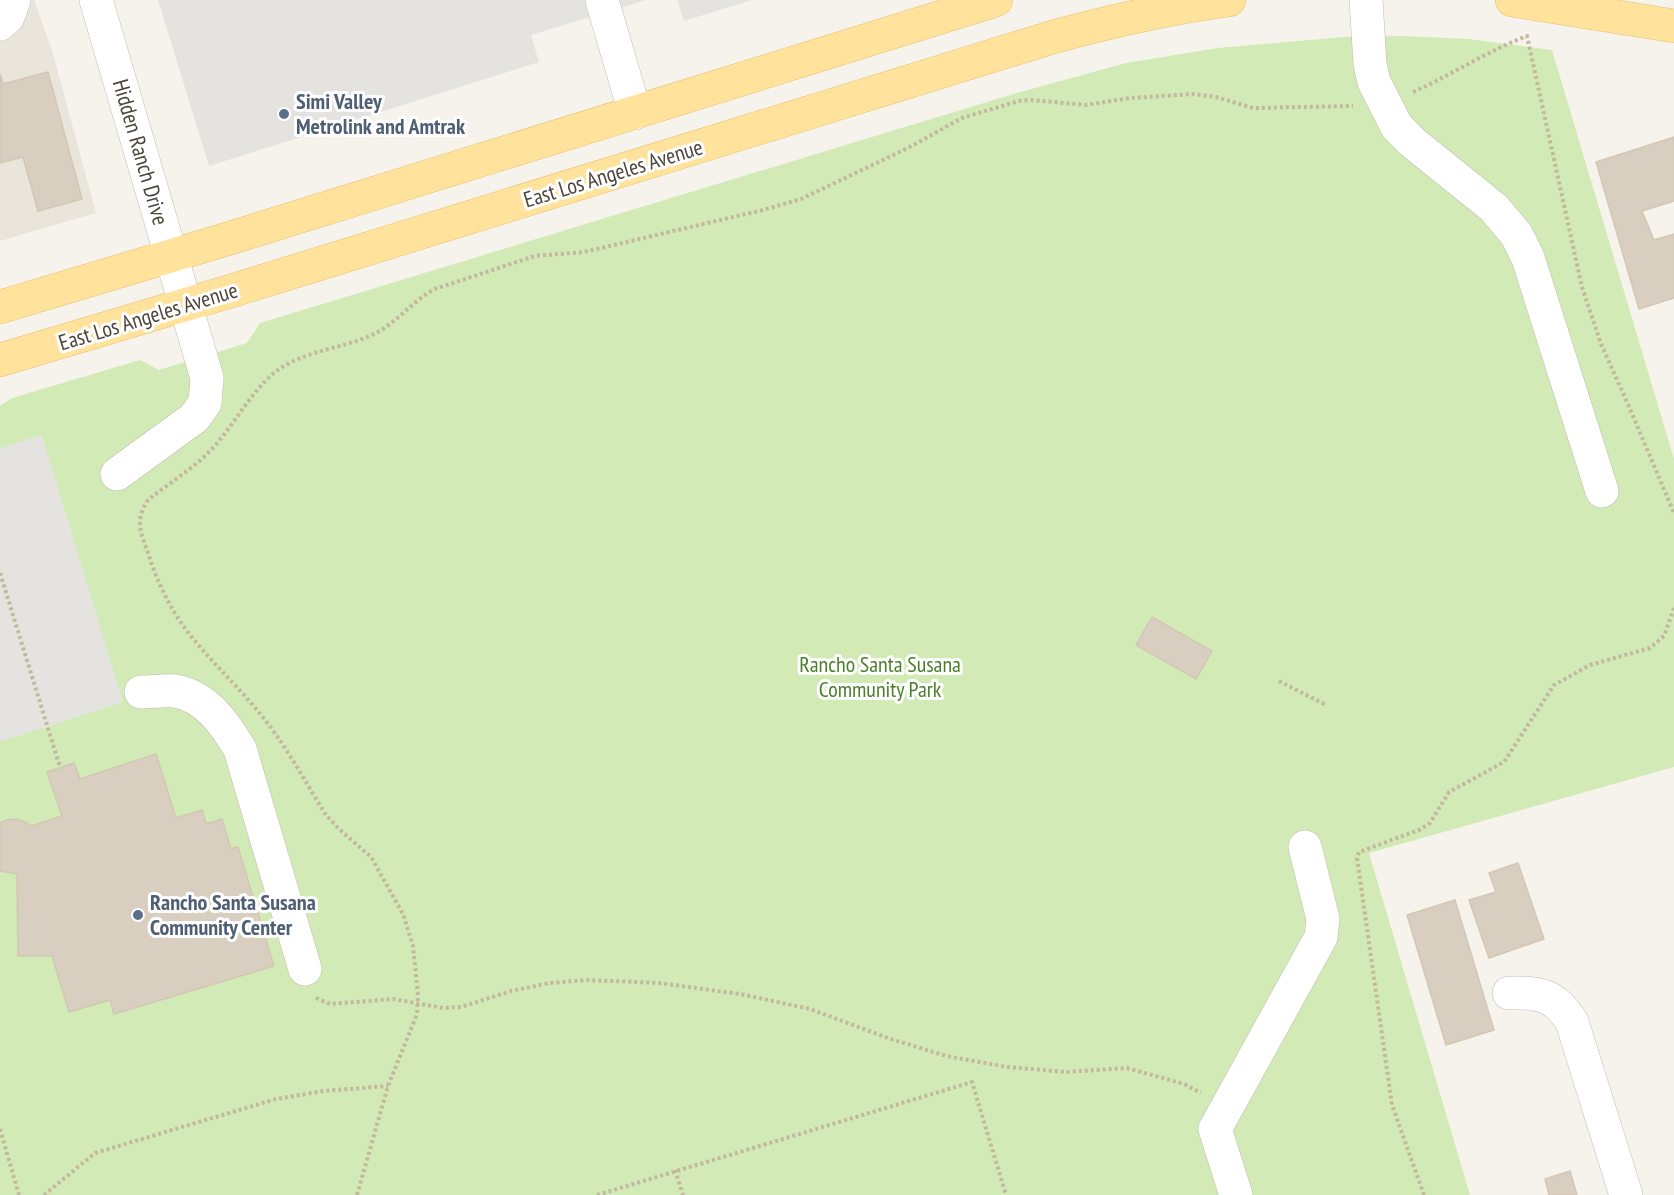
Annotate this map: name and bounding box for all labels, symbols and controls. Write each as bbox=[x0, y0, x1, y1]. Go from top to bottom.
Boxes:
street label: Hidden Ranch Drive bbox=[107, 76, 175, 228]
place label: Simi Valley Metrolink and Amtrak bbox=[296, 87, 466, 140]
marker: Simi Valley Metrolink and Amtrak bbox=[277, 107, 291, 121]
street label: East Los Angeles Avenue bbox=[520, 132, 706, 214]
street label: East Los Angeles Avenue bbox=[55, 275, 241, 357]
park label: Rancho Santa Susana Community Park bbox=[799, 650, 961, 703]
place label: Rancho Santa Susana Community Center bbox=[150, 888, 316, 941]
marker: Rancho Santa Susana Community Center bbox=[131, 908, 145, 922]

